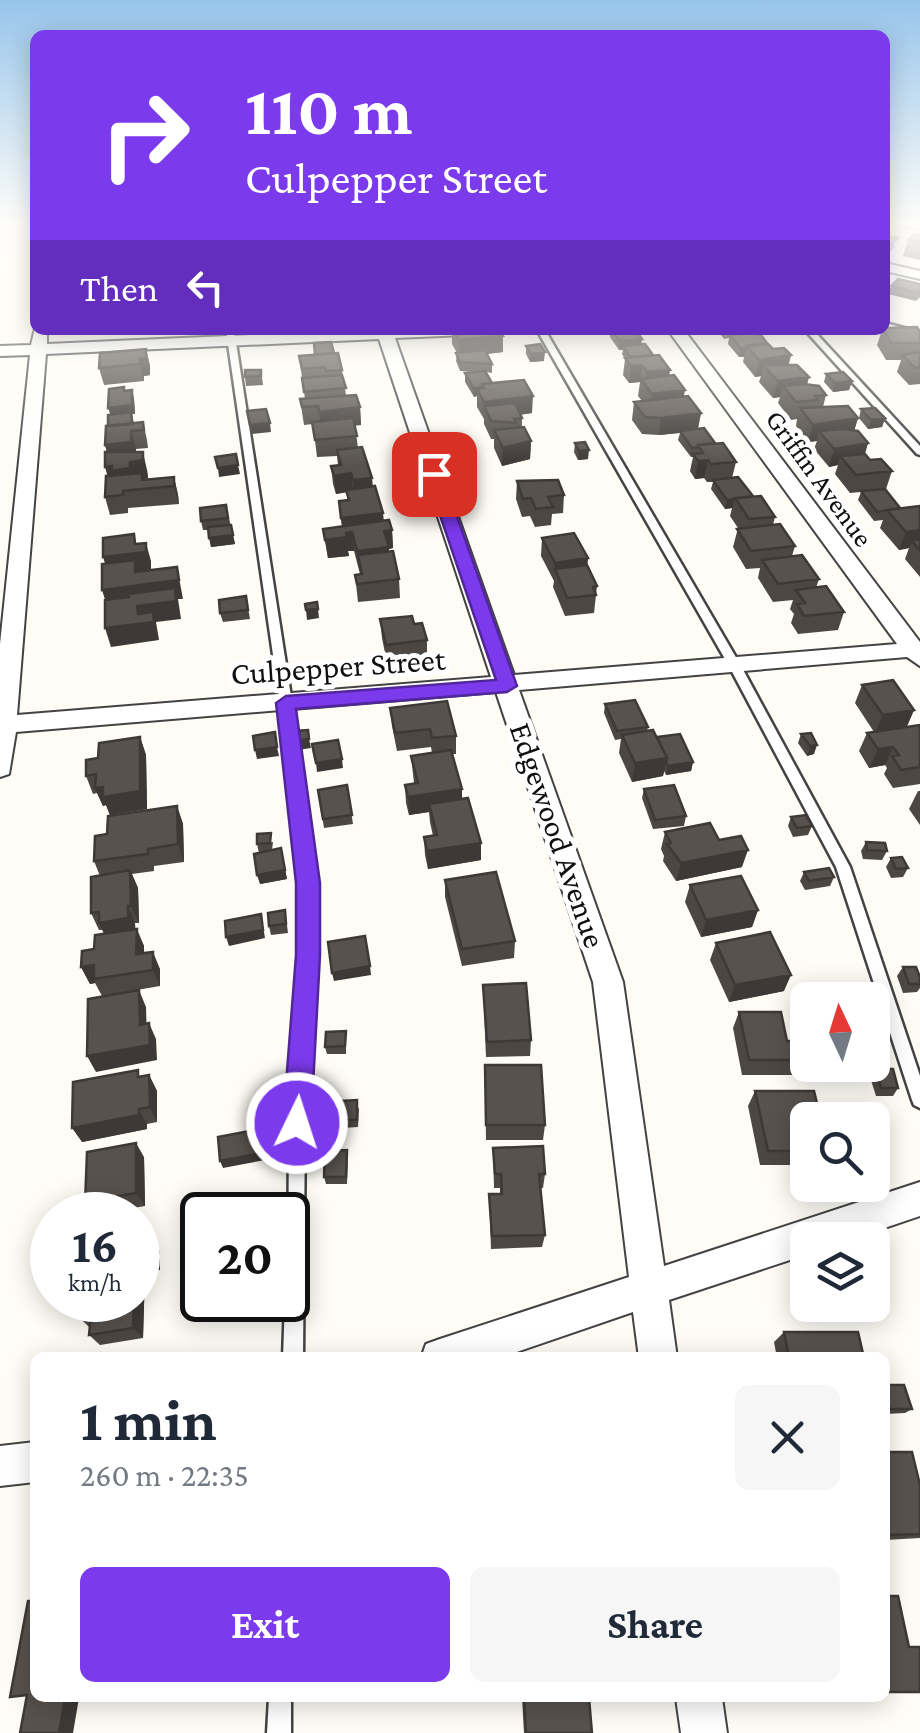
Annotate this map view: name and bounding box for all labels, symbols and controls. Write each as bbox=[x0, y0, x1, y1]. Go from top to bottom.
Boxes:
icon: right bbox=[80, 70, 210, 200]
text: 110 m bbox=[245, 71, 413, 149]
text: Culpepper Street bbox=[245, 153, 547, 203]
icon: left bbox=[178, 260, 233, 315]
text: Then bbox=[80, 267, 158, 309]
street label: Griffin Avenue bbox=[760, 404, 879, 553]
pin bbox=[392, 432, 477, 517]
icon: arrive bbox=[407, 447, 462, 502]
street label: Culpepper Street bbox=[230, 641, 447, 691]
street label: Edgewood Avenue bbox=[503, 718, 613, 952]
north arrow bbox=[790, 982, 890, 1082]
map controls bbox=[790, 982, 890, 1322]
position arrow bbox=[245, 1071, 349, 1175]
button: search bbox=[790, 1102, 890, 1202]
speed limit sign: 20 bbox=[180, 1192, 310, 1322]
text: 16 bbox=[72, 1217, 118, 1273]
button: layers bbox=[790, 1222, 890, 1322]
text: km/h bbox=[68, 1269, 122, 1296]
button: close bbox=[735, 1385, 840, 1490]
text: 1 min bbox=[80, 1386, 217, 1453]
text: 260 m · 22:35 bbox=[80, 1457, 249, 1493]
button: Exit bbox=[80, 1567, 450, 1682]
button: Share bbox=[470, 1567, 840, 1682]

